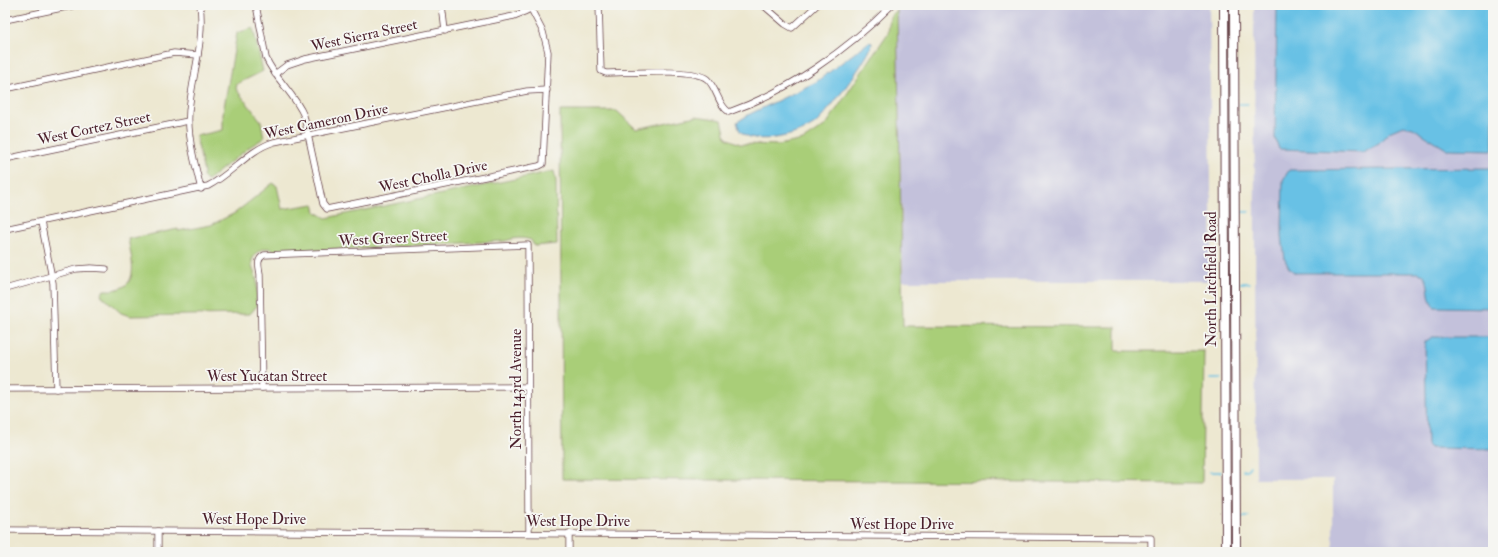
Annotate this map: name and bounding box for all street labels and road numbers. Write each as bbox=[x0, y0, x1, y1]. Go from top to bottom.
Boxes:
street label: West Sierra Street bbox=[308, 15, 419, 56]
street label: West Cameron Drive bbox=[261, 99, 390, 144]
street label: West Cortez Street bbox=[35, 107, 152, 150]
street label: West Cholla Drive bbox=[376, 156, 489, 197]
street label: North Litchfield Road bbox=[1202, 211, 1221, 347]
street label: West Greer Street bbox=[337, 226, 448, 251]
street label: North 143rd Avenue bbox=[507, 329, 526, 449]
street label: West Yucatan Street bbox=[206, 367, 327, 386]
street label: West Hope Drive bbox=[201, 510, 306, 530]
street label: West Hope Drive bbox=[525, 512, 630, 532]
street label: West Hope Drive bbox=[849, 515, 954, 535]

